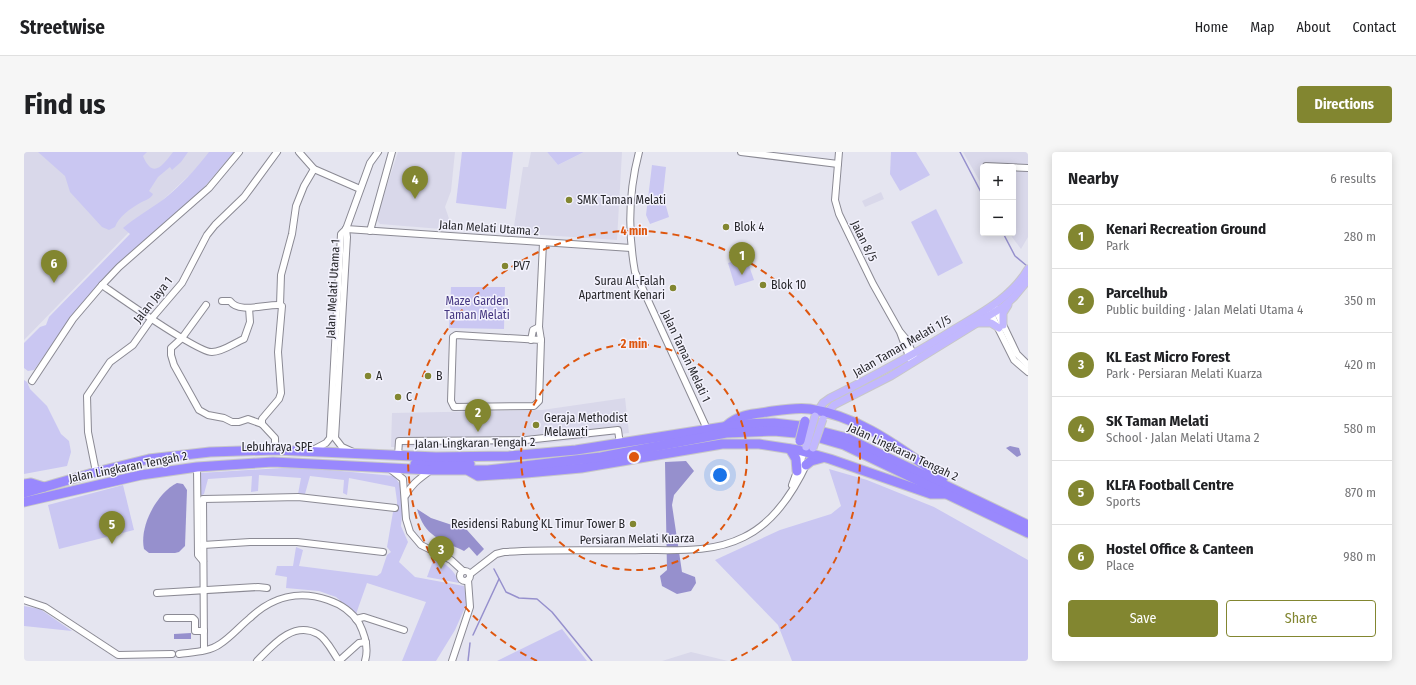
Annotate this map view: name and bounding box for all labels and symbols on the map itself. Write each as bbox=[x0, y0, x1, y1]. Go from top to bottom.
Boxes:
pin: 4 bbox=[402, 166, 428, 199]
place label: SMK Taman Melati bbox=[577, 193, 666, 207]
marker: SMK Taman Melati bbox=[564, 195, 574, 205]
street label: Jalan Melati Utama 2 bbox=[438, 218, 540, 238]
street label: Jalan 8/5 bbox=[848, 218, 880, 264]
place label: Blok 4 bbox=[734, 220, 764, 234]
marker: Blok 4 bbox=[721, 222, 731, 232]
text: 4 min bbox=[620, 224, 648, 238]
street label: Jalan Melati Utama 1 bbox=[323, 239, 343, 339]
pin: 1 bbox=[729, 242, 755, 275]
pin: 6 bbox=[41, 250, 67, 283]
place label: PV7 bbox=[513, 259, 530, 273]
marker: PV7 bbox=[500, 261, 510, 271]
street label: Jalan Jaya 1 bbox=[131, 274, 175, 326]
place label: Surau Al-Falah Apartment Kenari bbox=[579, 274, 665, 302]
place label: Blok 10 bbox=[771, 278, 806, 292]
marker: Blok 10 bbox=[758, 280, 768, 290]
marker: Surau Al-Falah Apartment Kenari bbox=[668, 283, 678, 293]
park label: Maze Garden Taman Melati bbox=[444, 294, 510, 322]
street label: Jalan Taman Melati 1 bbox=[658, 308, 714, 404]
street label: Jalan Taman Melati 1/5 bbox=[850, 312, 954, 380]
text: 2 min bbox=[620, 337, 647, 351]
place label: A bbox=[376, 369, 383, 383]
place label: B bbox=[436, 369, 443, 383]
marker: A bbox=[363, 371, 373, 381]
marker: B bbox=[423, 371, 433, 381]
place label: C bbox=[406, 390, 412, 404]
marker: C bbox=[393, 392, 403, 402]
pin: 2 bbox=[465, 399, 491, 432]
place label: Geraja Methodist Melawati bbox=[544, 411, 628, 439]
marker: Geraja Methodist Melawati bbox=[531, 420, 541, 430]
street label: Jalan Lingkaran Tengah 2 bbox=[845, 420, 961, 484]
street label: Jalan Lingkaran Tengah 2 bbox=[415, 435, 535, 451]
street label: Lebuhraya SPE bbox=[241, 440, 313, 454]
street label: Jalan Lingkaran Tengah 2 bbox=[68, 449, 188, 485]
centre of rings bbox=[627, 450, 641, 464]
your location bbox=[710, 465, 730, 485]
pin: 5 bbox=[99, 511, 125, 544]
place label: Residensi Rabung KL Timur Tower B bbox=[451, 517, 625, 531]
marker: Residensi Rabung KL Timur Tower B bbox=[628, 519, 638, 529]
street label: Persiaran Melati Kuarza bbox=[579, 531, 695, 547]
pin: 3 bbox=[428, 536, 454, 569]

